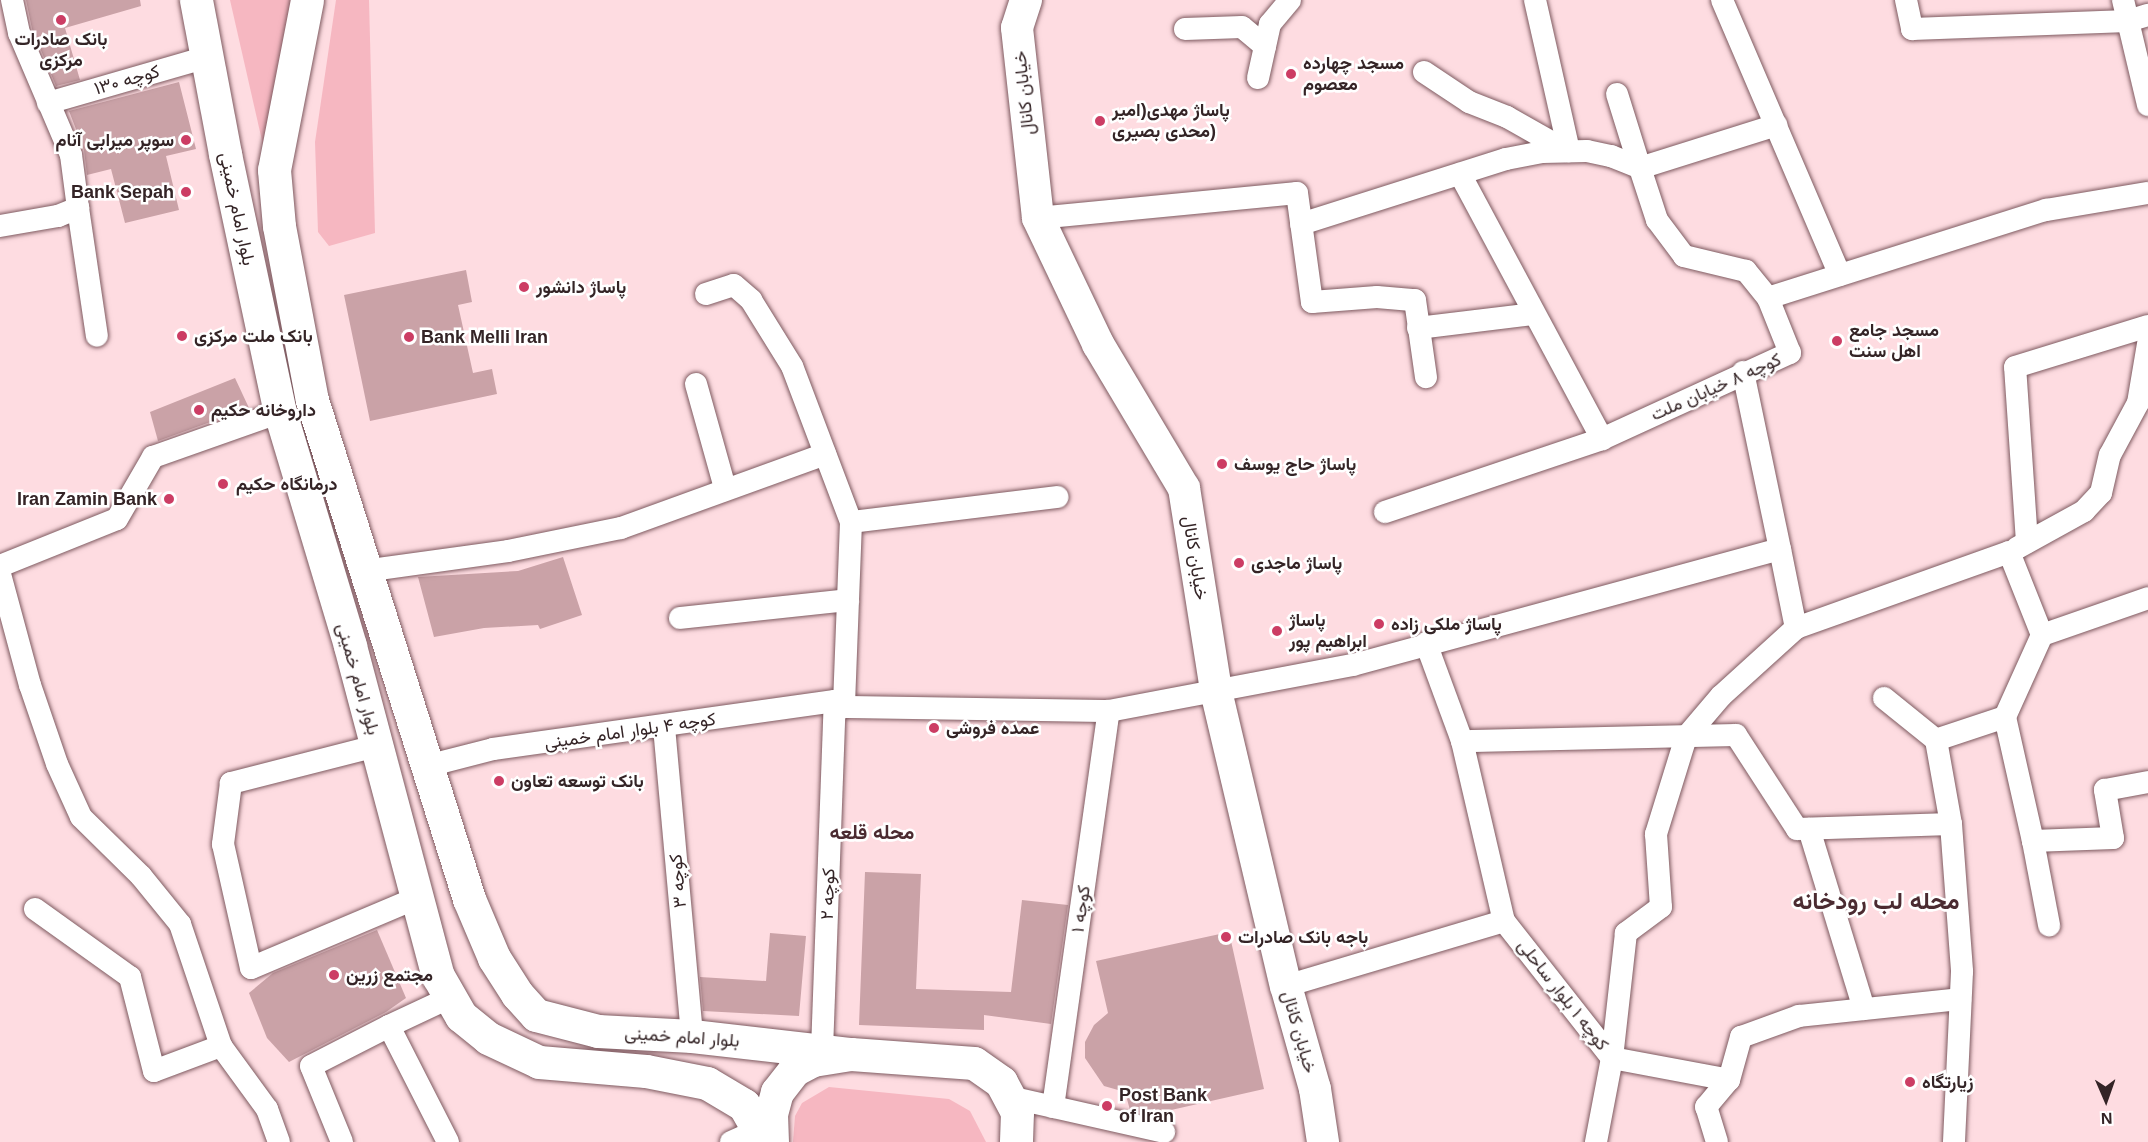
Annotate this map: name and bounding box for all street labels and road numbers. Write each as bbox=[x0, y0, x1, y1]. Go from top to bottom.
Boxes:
street label: خیابان کانال bbox=[1009, 50, 1039, 136]
street label: کوچه ۱۳۰ bbox=[92, 60, 162, 100]
street label: بلوار امام خمینی bbox=[214, 150, 260, 268]
street label: کوچه ۸ خیابان ملت bbox=[1647, 349, 1785, 425]
street label: خیابان کانال bbox=[1178, 515, 1212, 601]
street label: بلوار امام خمینی bbox=[332, 621, 384, 737]
street label: کوچه ۴ بلوار امام خمینی bbox=[543, 708, 717, 754]
street label: کوچه ۳ bbox=[665, 853, 691, 909]
street label: کوچه ۲ bbox=[816, 868, 840, 920]
street label: کوچه ۱ bbox=[1067, 884, 1095, 934]
street label: کوچه ۱ بلوار ساحلی bbox=[1513, 935, 1613, 1055]
street label: خیابان کانال bbox=[1277, 988, 1321, 1076]
street label: بلوار امام خمینی bbox=[624, 1022, 740, 1052]

